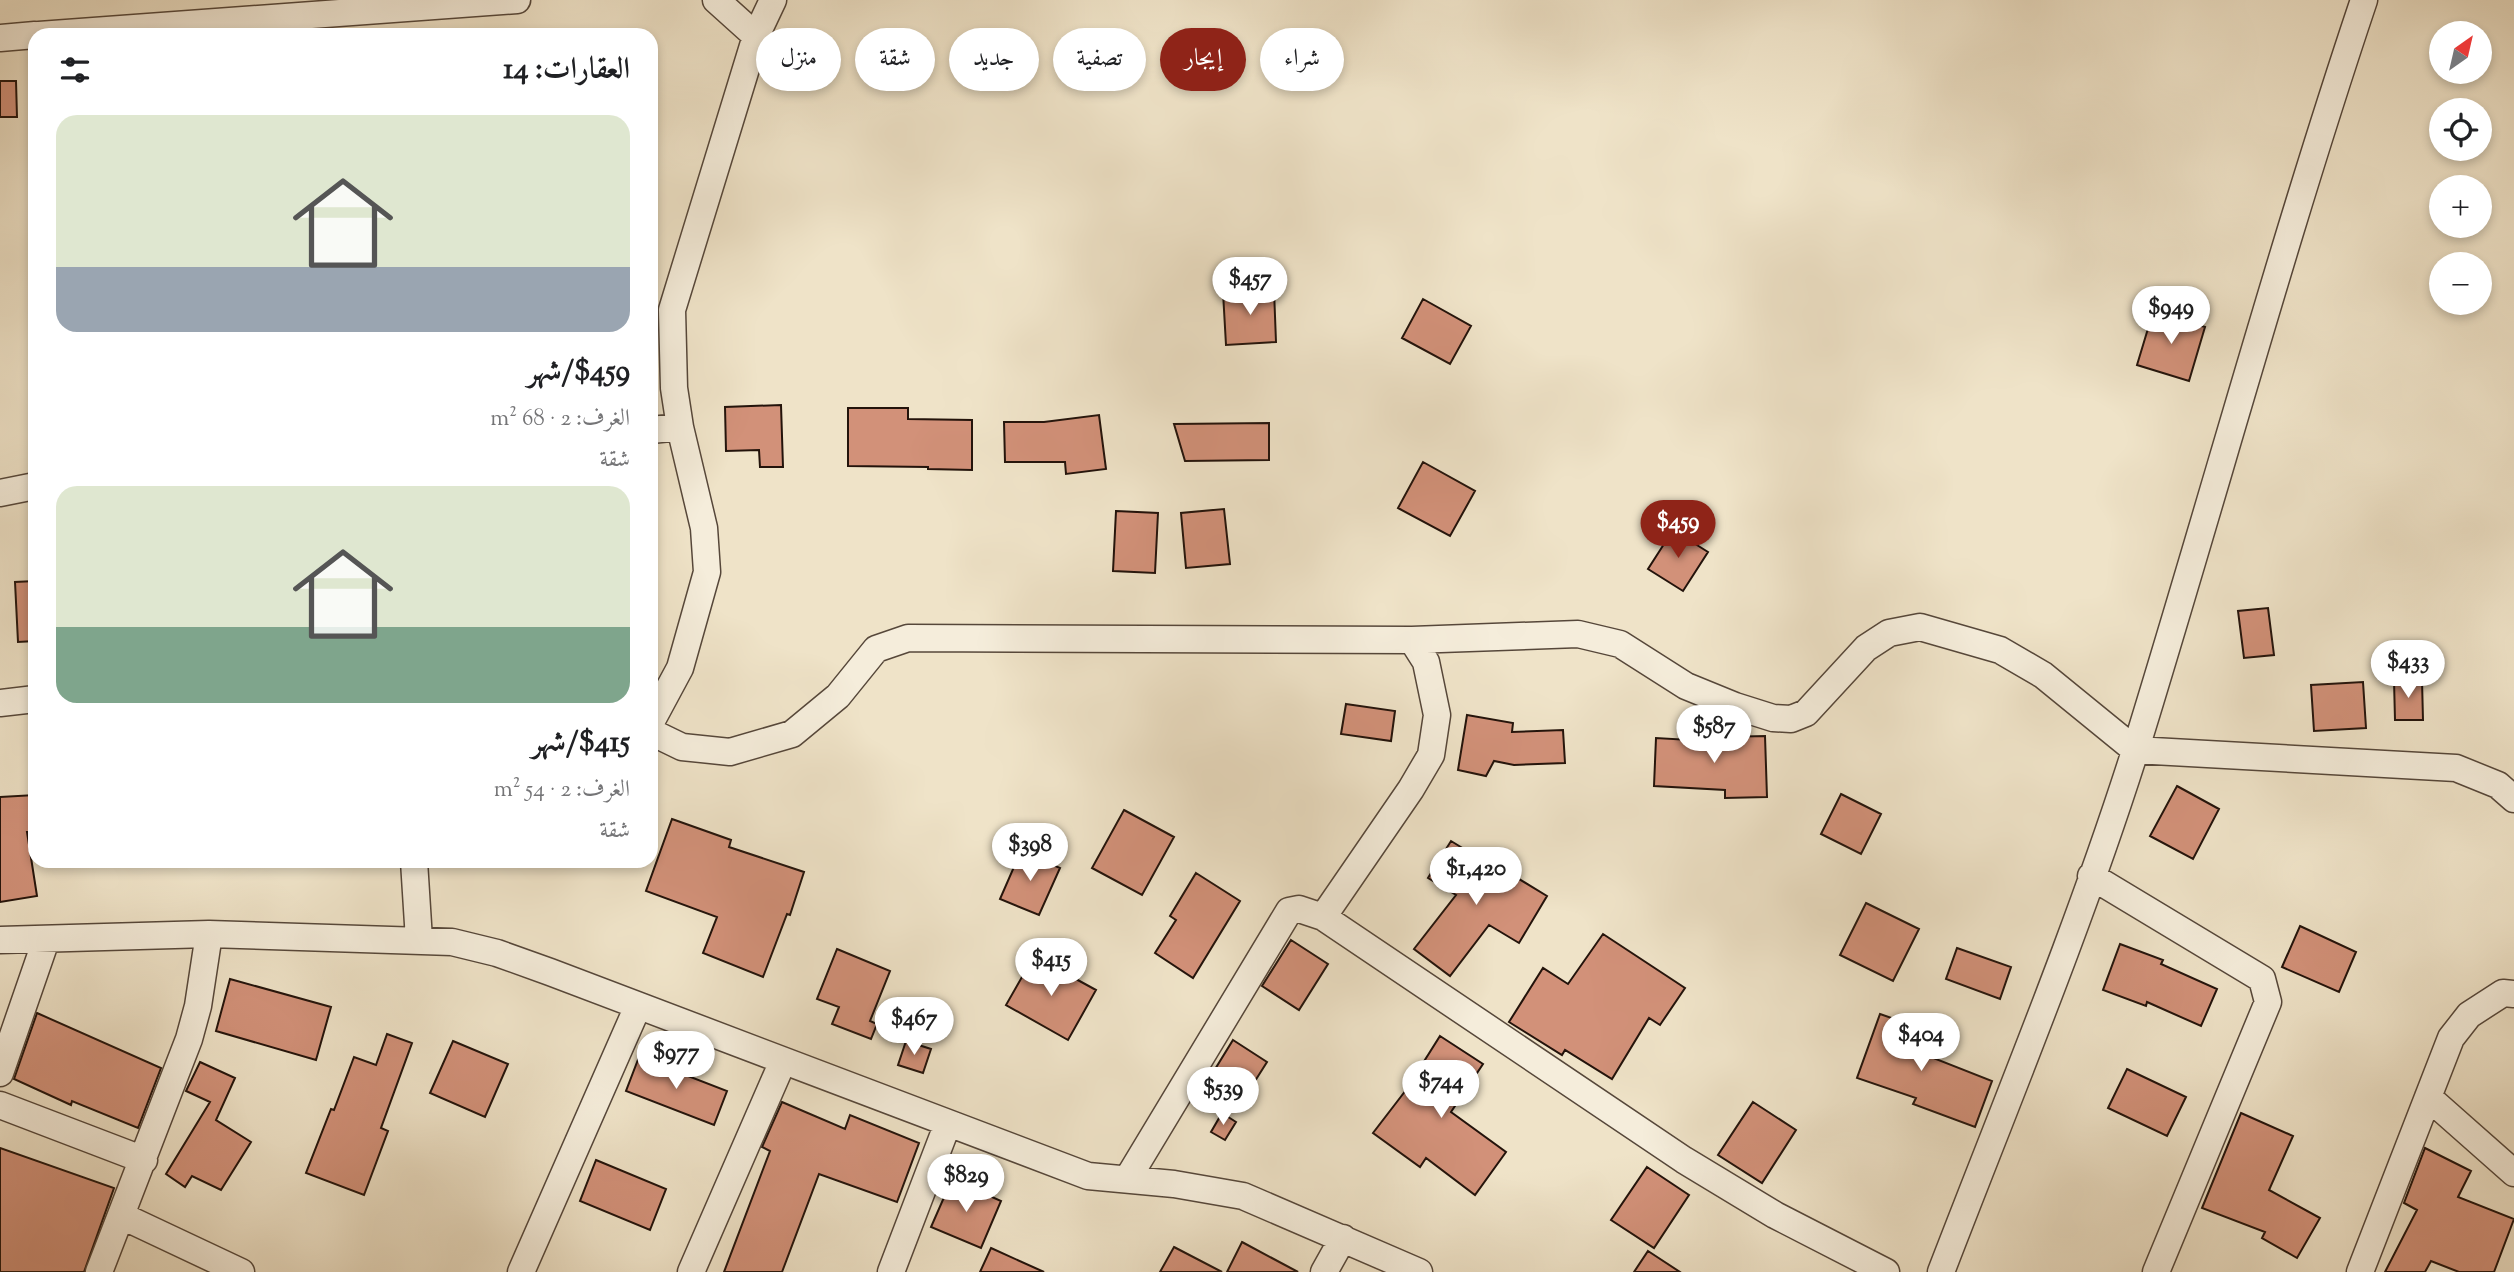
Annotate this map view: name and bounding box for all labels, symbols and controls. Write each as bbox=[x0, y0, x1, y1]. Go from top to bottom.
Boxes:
north arrow bbox=[2429, 21, 2492, 84]
map controls bbox=[2429, 21, 2492, 315]
chip: منزل bbox=[756, 28, 841, 91]
chip: شقة bbox=[855, 28, 935, 91]
chip: جديد bbox=[949, 28, 1039, 91]
chip: تصفية bbox=[1053, 28, 1146, 91]
chip: إيجار bbox=[1160, 28, 1246, 91]
chip: شراء bbox=[1260, 28, 1344, 91]
text: العقارات: 14 bbox=[503, 49, 630, 92]
icon: filters bbox=[56, 51, 94, 89]
button: locate bbox=[2429, 98, 2492, 161]
icon: home bbox=[280, 160, 406, 286]
button: + bbox=[2429, 175, 2492, 238]
button: − bbox=[2429, 252, 2492, 315]
pin: $457 bbox=[1209, 258, 1291, 317]
text: $457 bbox=[1228, 263, 1272, 296]
pin: $949 bbox=[2130, 286, 2212, 346]
text: $949 bbox=[2148, 292, 2194, 325]
text: $459/شهر bbox=[527, 351, 630, 394]
text: الغرف: 2 · 68 m² bbox=[490, 403, 630, 436]
text: شقة bbox=[600, 444, 630, 477]
pin: $459 bbox=[1637, 500, 1719, 560]
text: $459 bbox=[1657, 506, 1699, 539]
icon: home bbox=[280, 531, 406, 657]
pin: $433 bbox=[2367, 640, 2449, 700]
text: $433 bbox=[2387, 646, 2429, 679]
pin: $587 bbox=[1673, 706, 1755, 765]
text: $587 bbox=[1692, 711, 1736, 744]
text: $415/شهر bbox=[532, 722, 630, 765]
text: الغرف: 2 · 54 m² bbox=[494, 774, 630, 807]
text: شقة bbox=[600, 815, 630, 848]
pin: $398 bbox=[989, 824, 1071, 883]
text: $398 bbox=[1008, 829, 1052, 862]
pin: $1,420 bbox=[1419, 848, 1533, 907]
text: $1,420 bbox=[1446, 853, 1506, 886]
pin: $415 bbox=[1010, 939, 1092, 998]
text: $415 bbox=[1031, 944, 1071, 977]
pin: $467 bbox=[873, 998, 955, 1057]
text: $467 bbox=[891, 1003, 937, 1036]
pin: $404 bbox=[1880, 1014, 1962, 1073]
text: $404 bbox=[1898, 1019, 1944, 1052]
pin: $977 bbox=[635, 1032, 717, 1091]
text: $977 bbox=[653, 1037, 699, 1070]
pin: $744 bbox=[1400, 1060, 1482, 1120]
text: $744 bbox=[1418, 1066, 1464, 1099]
pin: $539 bbox=[1182, 1068, 1264, 1127]
text: $539 bbox=[1203, 1073, 1243, 1106]
pin: $829 bbox=[925, 1154, 1007, 1214]
text: $829 bbox=[943, 1160, 989, 1193]

